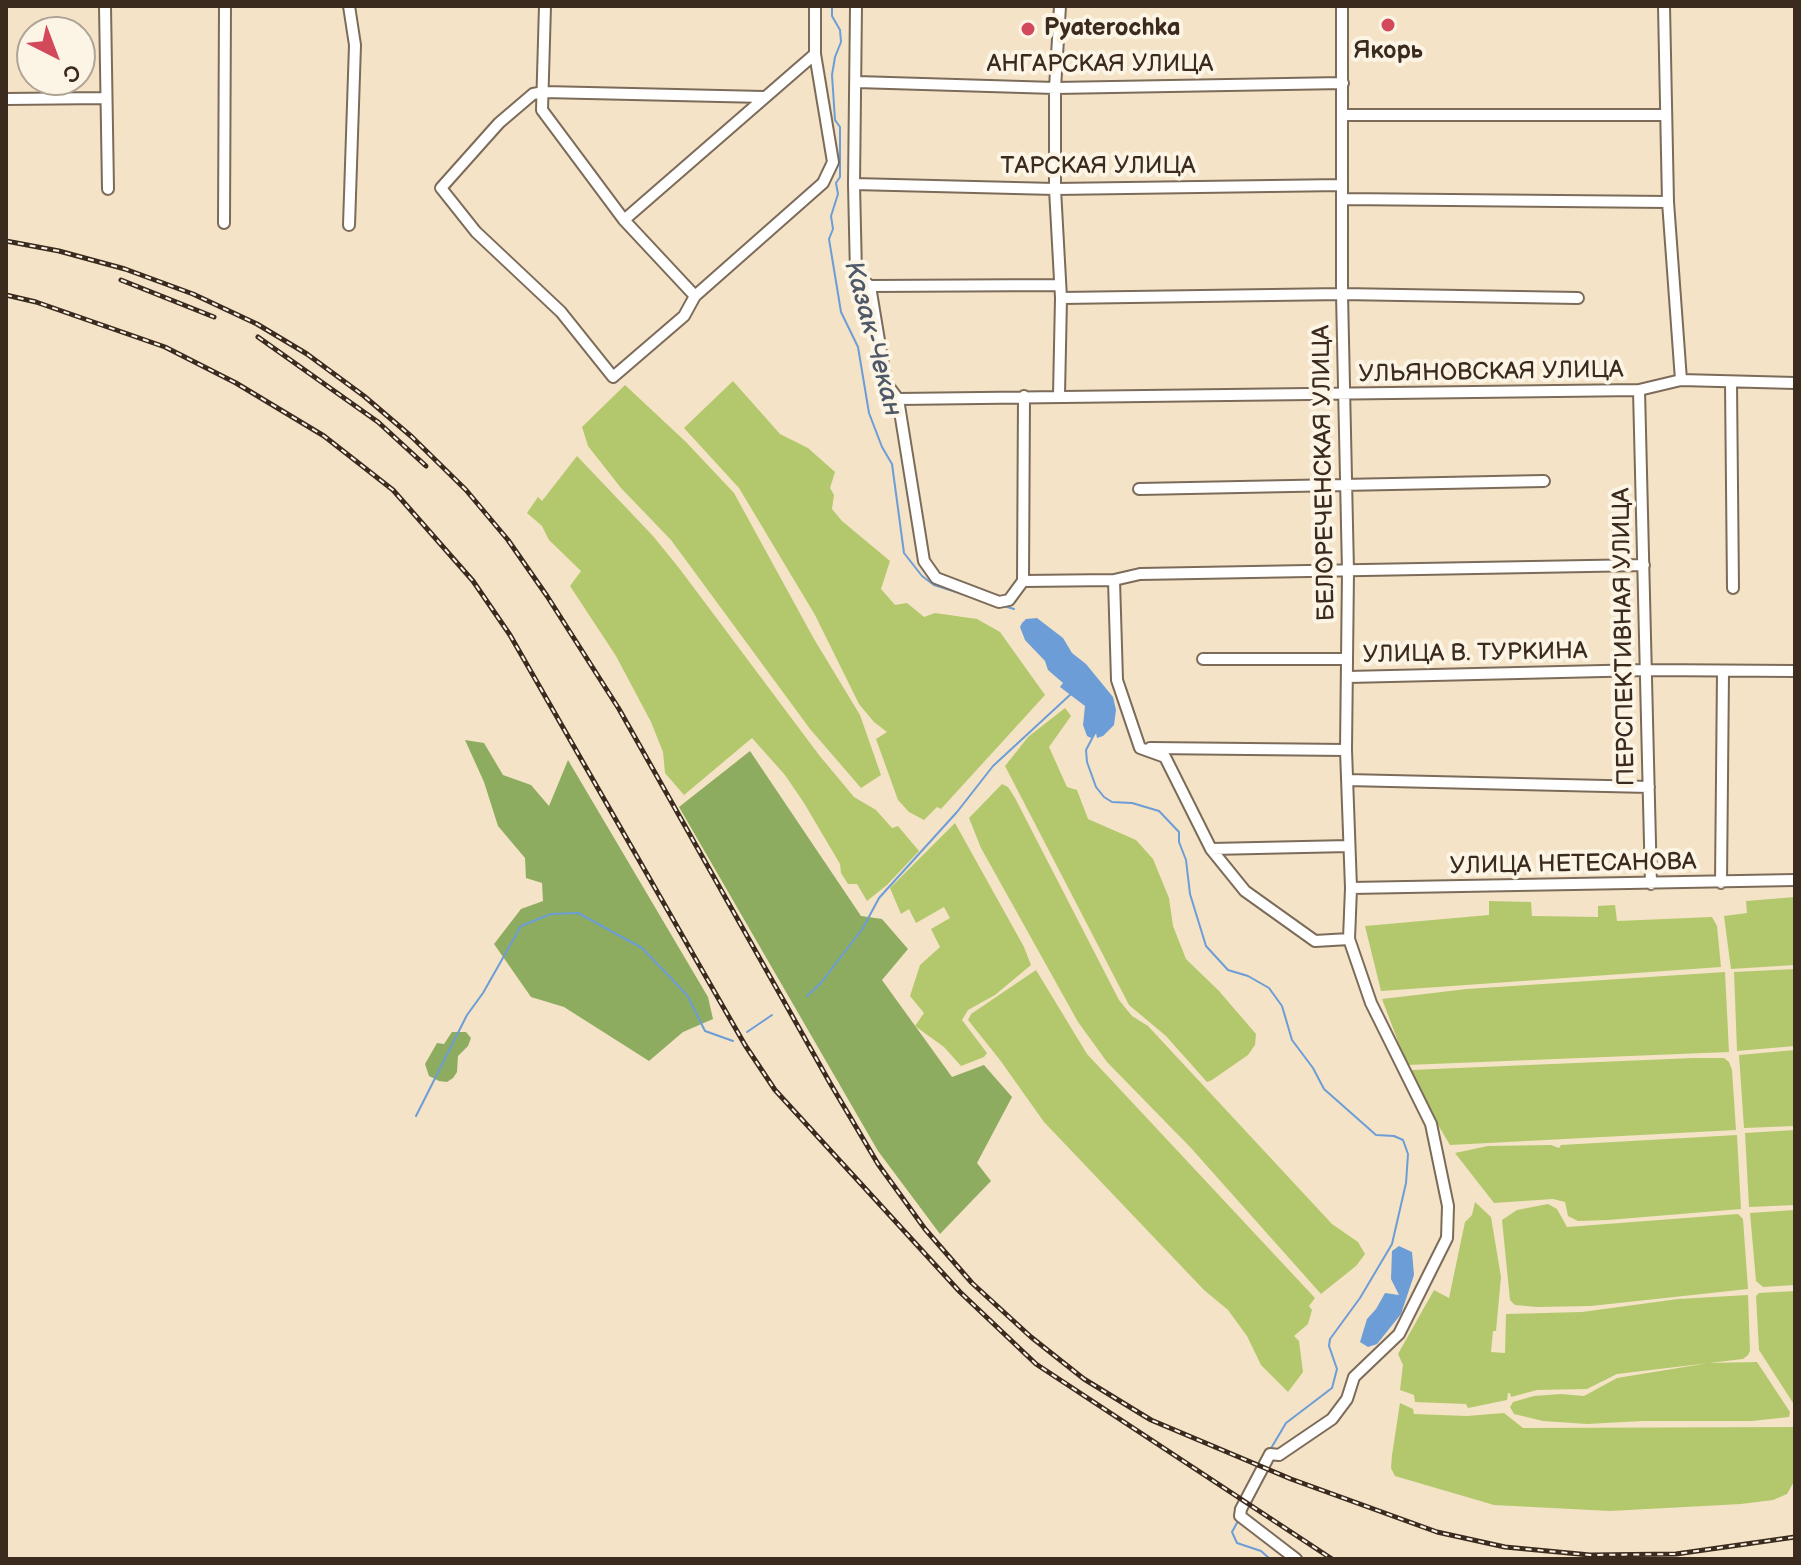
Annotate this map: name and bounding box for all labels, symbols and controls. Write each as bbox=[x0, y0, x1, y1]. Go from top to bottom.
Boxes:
place label: Pyaterochka bbox=[1044, 15, 1180, 43]
north arrow bbox=[16, 16, 96, 96]
marker: Якорь bbox=[1379, 16, 1397, 34]
marker: Pyaterochka bbox=[1019, 20, 1037, 38]
place label: Якорь bbox=[1353, 38, 1423, 66]
street label: АНГАРСКАЯ УЛИЦА bbox=[987, 51, 1213, 79]
text: С bbox=[56, 58, 86, 88]
street label: ТАРСКАЯ УЛИЦА bbox=[1001, 153, 1195, 181]
water label: Казак-Чекан bbox=[836, 258, 908, 420]
street label: БЕЛОРЕЧЕНСКАЯ УЛИЦА bbox=[1308, 325, 1342, 621]
street label: УЛЬЯНОВСКАЯ УЛИЦА bbox=[1358, 356, 1624, 390]
street label: ПЕРСПЕКТИВНАЯ УЛИЦА bbox=[1608, 488, 1642, 786]
street label: УЛИЦА В. ТУРКИНА bbox=[1362, 638, 1588, 670]
street label: УЛИЦА НЕТЕСАНОВА bbox=[1449, 848, 1697, 882]

